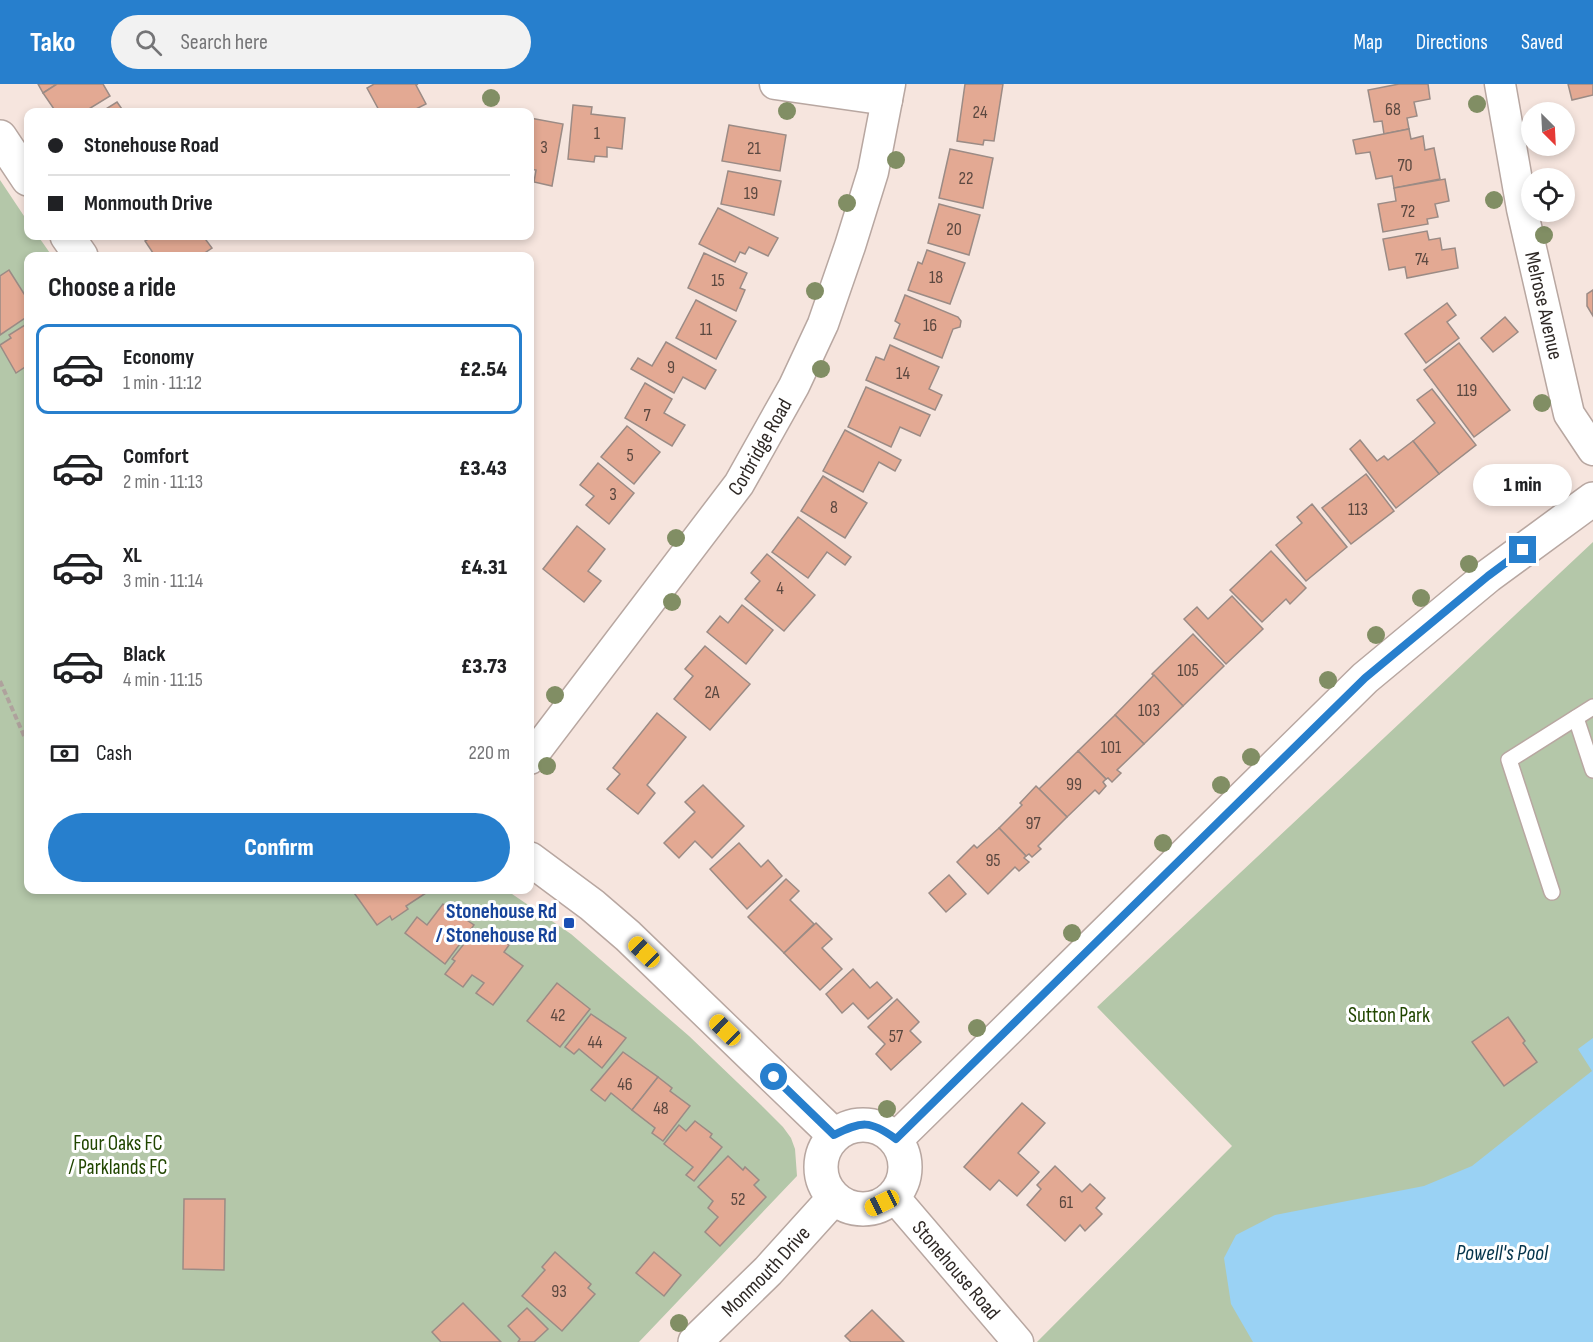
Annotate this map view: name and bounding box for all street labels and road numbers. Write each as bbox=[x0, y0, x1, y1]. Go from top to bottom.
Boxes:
street label: Melrose Avenue bbox=[1519, 249, 1568, 362]
street label: Corbridge Road bbox=[723, 394, 797, 501]
street label: Stonehouse Road bbox=[907, 1216, 1005, 1325]
street label: Monmouth Drive bbox=[717, 1221, 816, 1322]

